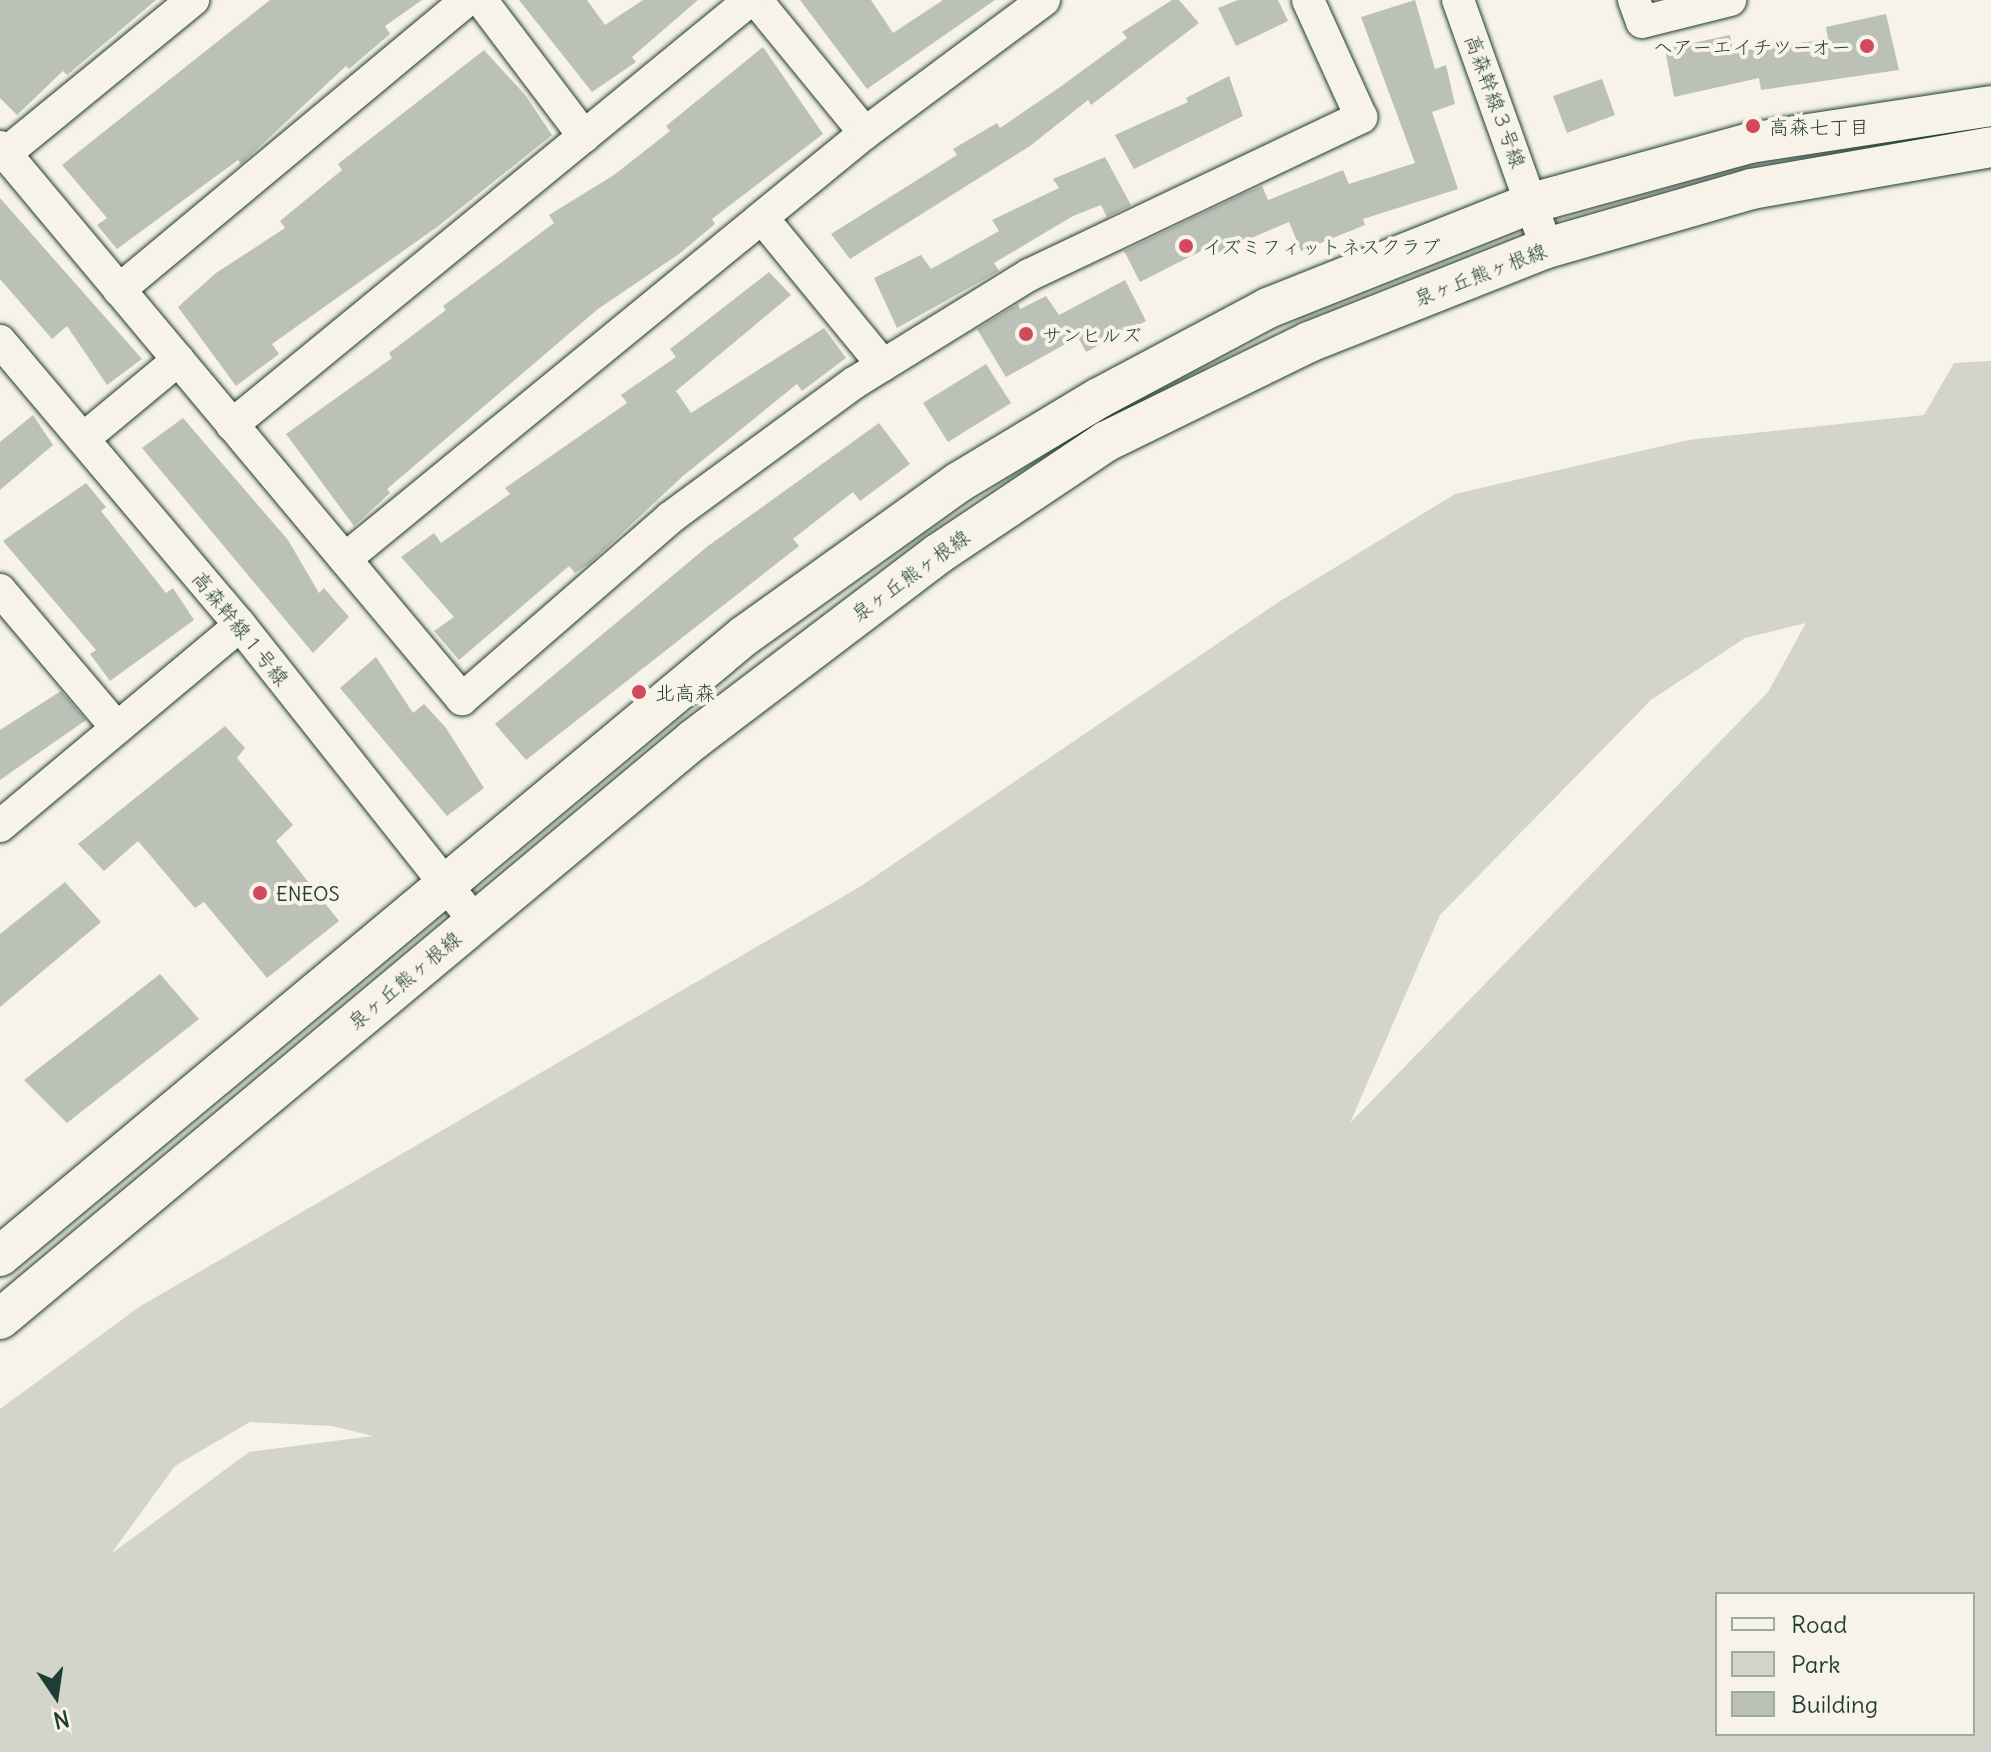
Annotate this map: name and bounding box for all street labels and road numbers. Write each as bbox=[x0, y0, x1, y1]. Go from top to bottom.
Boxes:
street label: 高森幹線３号線 bbox=[1461, 31, 1531, 171]
street label: 泉ヶ丘熊ヶ根線 bbox=[1410, 238, 1550, 310]
street label: 泉ヶ丘熊ヶ根線 bbox=[846, 524, 974, 626]
street label: 高森幹線１号線 bbox=[188, 566, 294, 690]
street label: 泉ヶ丘熊ヶ根線 bbox=[343, 926, 465, 1034]

